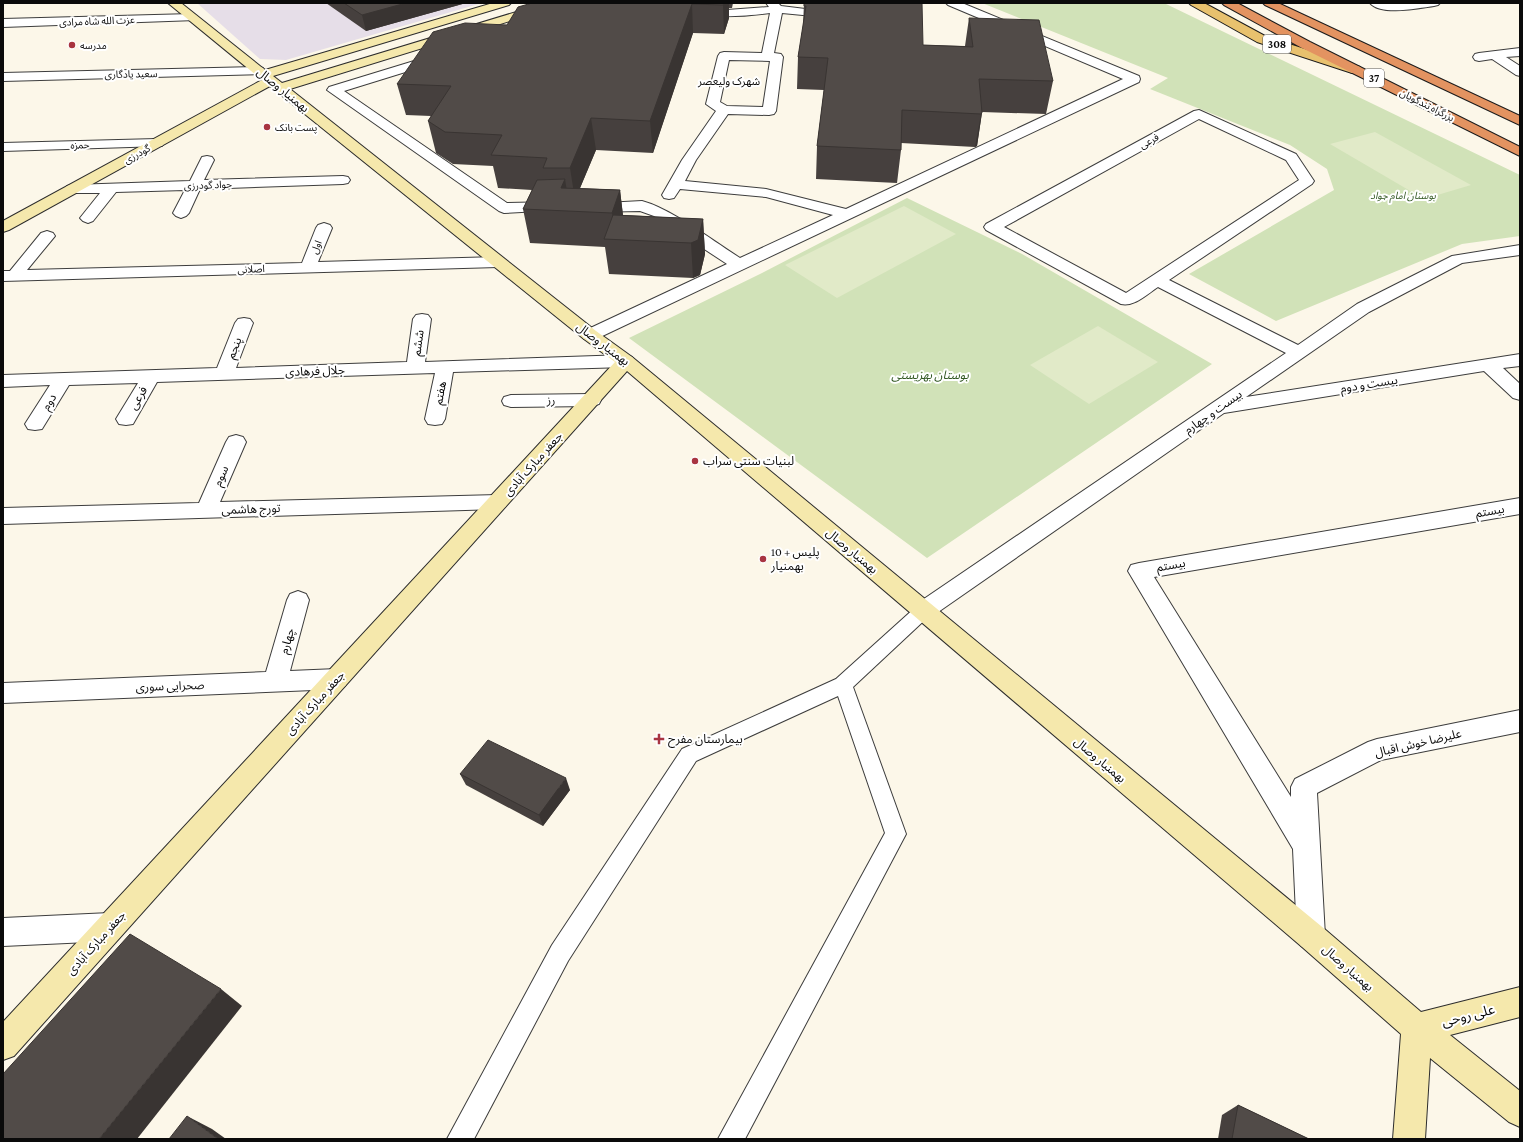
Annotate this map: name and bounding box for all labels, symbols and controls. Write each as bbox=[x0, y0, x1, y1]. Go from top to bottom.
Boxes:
street label: عزت الله شاه مرادی bbox=[59, 14, 135, 29]
road number: 308 bbox=[1263, 35, 1291, 53]
marker: مدرسه bbox=[67, 40, 77, 50]
place label: مدرسه bbox=[80, 40, 107, 52]
street label: بهمنیار وصال bbox=[254, 65, 312, 115]
street label: سعید یادگاری bbox=[104, 68, 158, 81]
road number: 37 bbox=[1364, 69, 1384, 87]
district label: شهرک ولیعصر bbox=[697, 75, 760, 88]
street label: بزرگراه تندگویان bbox=[1398, 87, 1456, 124]
marker: پست بانک bbox=[262, 122, 272, 132]
place label: پست بانک bbox=[275, 122, 317, 134]
street label: فرعی bbox=[1137, 131, 1162, 152]
street label: حمزه bbox=[70, 139, 90, 152]
street label: گودرزی bbox=[122, 142, 153, 167]
street label: جواد گودرزی bbox=[184, 179, 232, 192]
park label: بوستان امام جواد bbox=[1370, 190, 1436, 203]
street label: اول bbox=[308, 239, 325, 256]
street label: اصلانی bbox=[237, 263, 265, 275]
street label: بهمنیار وصال bbox=[574, 319, 632, 369]
street label: ششم bbox=[409, 329, 429, 357]
street label: پنجم bbox=[224, 335, 246, 362]
street label: جلال فرهادی bbox=[285, 363, 345, 379]
park label: بوستان بهزیستی bbox=[891, 368, 970, 382]
street label: بیست و دوم bbox=[1339, 373, 1399, 397]
street label: هفتم bbox=[431, 380, 451, 407]
street label: فرعی bbox=[126, 384, 150, 412]
street label: بیست و چهارم bbox=[1181, 387, 1246, 439]
street label: دوم bbox=[39, 391, 61, 414]
street label: رز bbox=[545, 393, 556, 407]
street label: جعفر مبارک آبادی bbox=[501, 429, 565, 499]
place label: لبنیات سنتی سراب bbox=[703, 454, 794, 468]
marker: لبنیات سنتی سراب bbox=[690, 456, 700, 466]
street label: سوم bbox=[210, 464, 233, 489]
street label: تورج هاشمی bbox=[221, 501, 281, 519]
street label: بیستم bbox=[1474, 502, 1506, 522]
street label: بهمنیار وصال bbox=[823, 525, 881, 577]
place label: پلیس + 10 بهمنیار bbox=[770, 545, 820, 573]
marker: پلیس + 10 بهمنیار bbox=[758, 554, 768, 564]
street label: بیستم bbox=[1155, 556, 1187, 576]
street label: چهارم bbox=[277, 626, 299, 656]
street label: جعفر مبارک آبادی bbox=[283, 668, 347, 738]
street label: صحرایی سوری bbox=[135, 678, 205, 694]
street label: علیرضا خوش اقبال bbox=[1373, 726, 1463, 760]
place label: بیمارستان مفرح bbox=[668, 732, 743, 748]
marker: بیمارستان مفرح bbox=[653, 733, 665, 745]
street label: بهمنیار وصال bbox=[1071, 734, 1129, 786]
street label: جعفر مبارک آبادی bbox=[64, 908, 128, 978]
street label: بهمنیار وصال bbox=[1320, 942, 1376, 994]
street label: علی روحی bbox=[1440, 1001, 1496, 1030]

